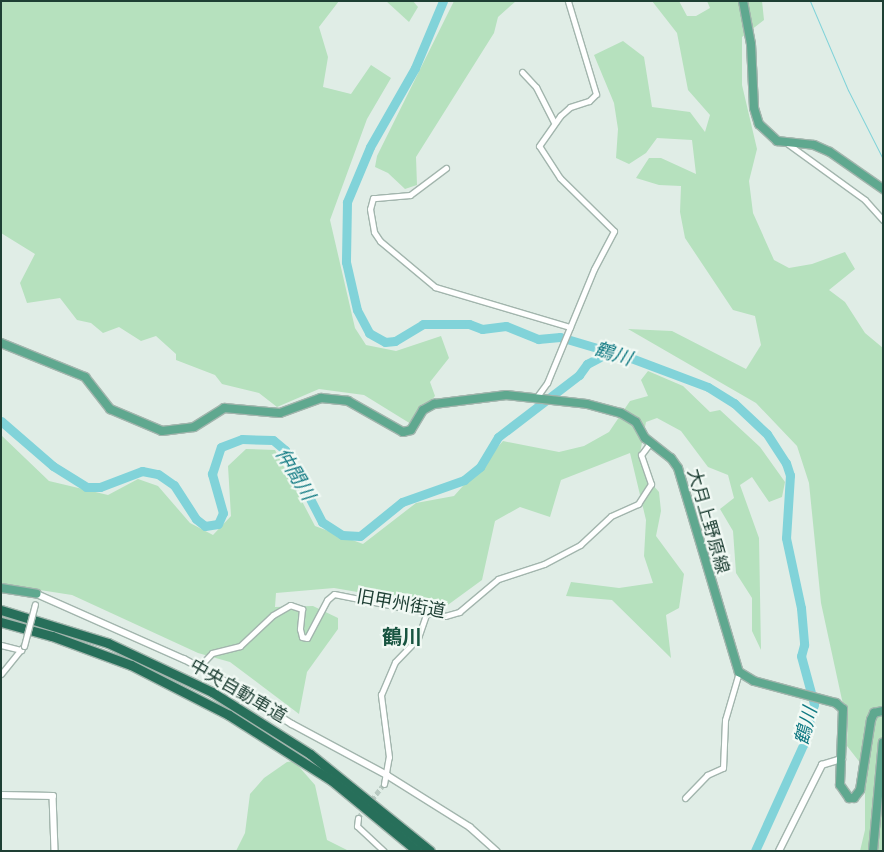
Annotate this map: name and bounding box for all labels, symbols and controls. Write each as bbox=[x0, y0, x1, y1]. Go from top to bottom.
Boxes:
water label: 鶴川 bbox=[591, 338, 635, 370]
water label: 仲間川 bbox=[271, 444, 319, 504]
street label: 大月上野原線 bbox=[683, 466, 733, 576]
street label: 旧甲州街道 bbox=[355, 586, 447, 622]
district label: 鶴川 bbox=[382, 624, 422, 648]
street label: 中央自動車道 bbox=[186, 655, 290, 727]
water label: 鶴川 bbox=[790, 705, 822, 747]

